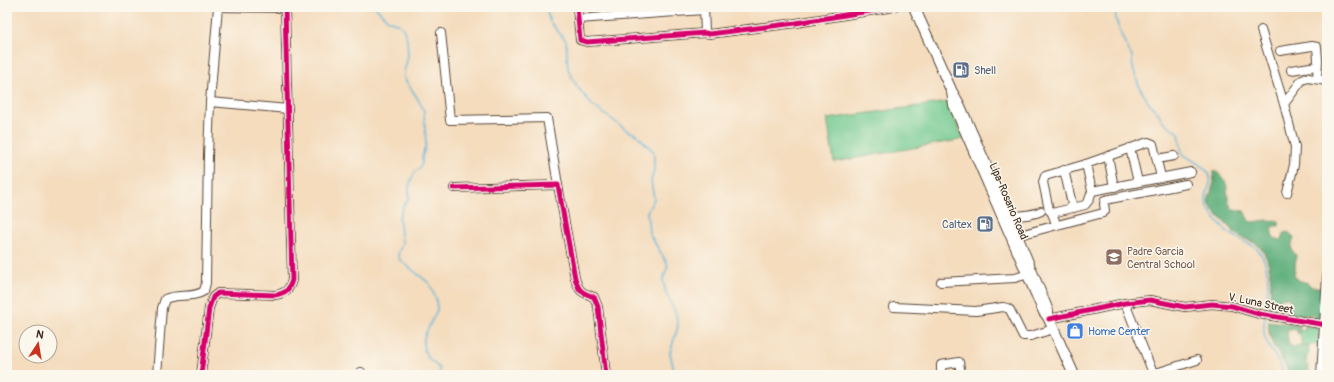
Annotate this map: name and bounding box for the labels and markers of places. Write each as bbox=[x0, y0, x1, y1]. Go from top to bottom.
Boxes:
fuel station icon: Shell bbox=[951, 60, 971, 80]
place label: Shell bbox=[974, 64, 996, 77]
fuel station icon: Caltex bbox=[975, 214, 995, 234]
place label: Caltex bbox=[942, 218, 972, 231]
place label: Padre Garcia Central School bbox=[1127, 245, 1195, 271]
school or university icon: Padre Garcia Central School bbox=[1104, 247, 1124, 267]
shop icon: Home Center bbox=[1065, 321, 1085, 341]
place label: Home Center bbox=[1088, 325, 1150, 338]

